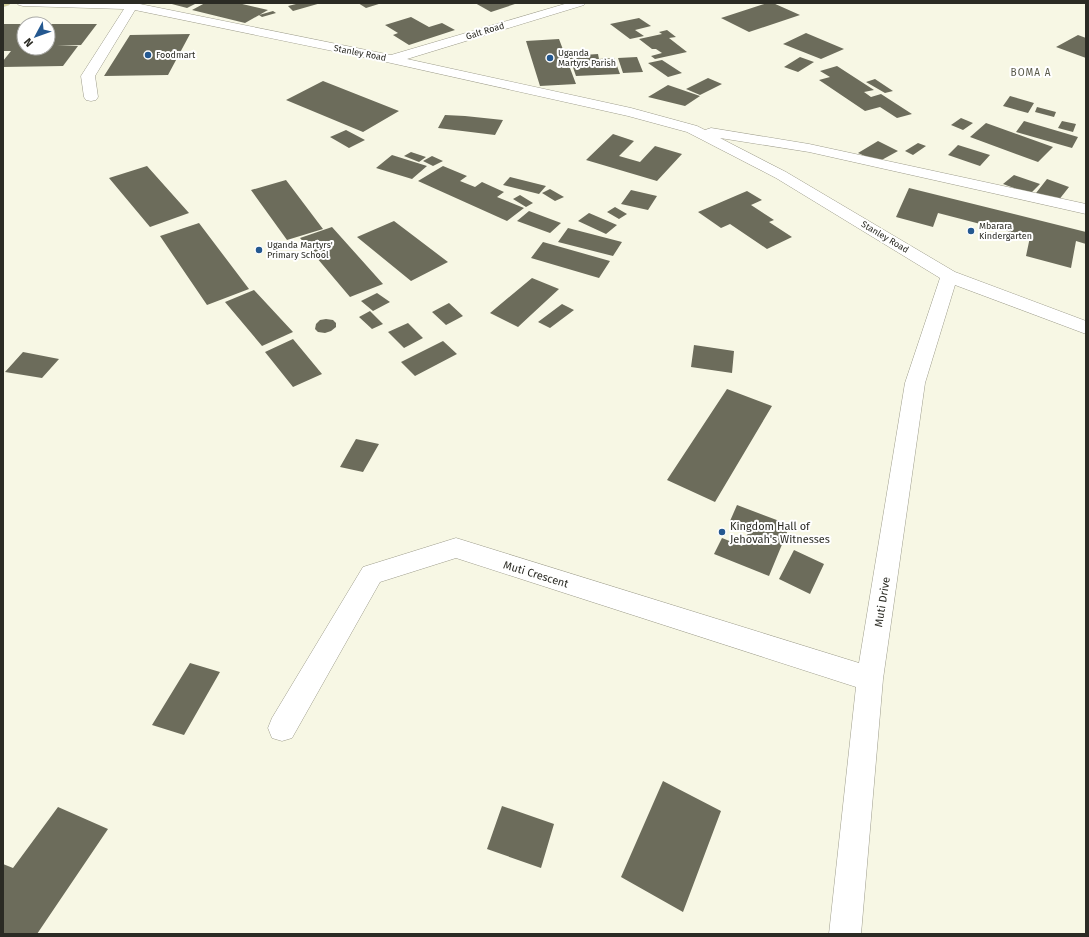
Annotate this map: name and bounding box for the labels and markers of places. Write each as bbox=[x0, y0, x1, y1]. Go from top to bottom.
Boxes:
place label: Uganda Martyrs Parish bbox=[558, 48, 616, 68]
marker: Foodmart bbox=[143, 50, 153, 60]
place label: Foodmart bbox=[156, 50, 196, 60]
marker: Uganda Martyrs Parish bbox=[545, 53, 555, 63]
place label: Mbarara Kindergarten bbox=[979, 221, 1032, 241]
marker: Mbarara Kindergarten bbox=[966, 226, 976, 236]
place label: Uganda Martyrs' Primary School bbox=[267, 240, 333, 260]
marker: Uganda Martyrs' Primary School bbox=[254, 245, 264, 255]
place label: Kingdom Hall of Jehovah's Witnesses bbox=[730, 520, 830, 546]
marker: Kingdom Hall of Jehovah's Witnesses bbox=[717, 527, 727, 537]

